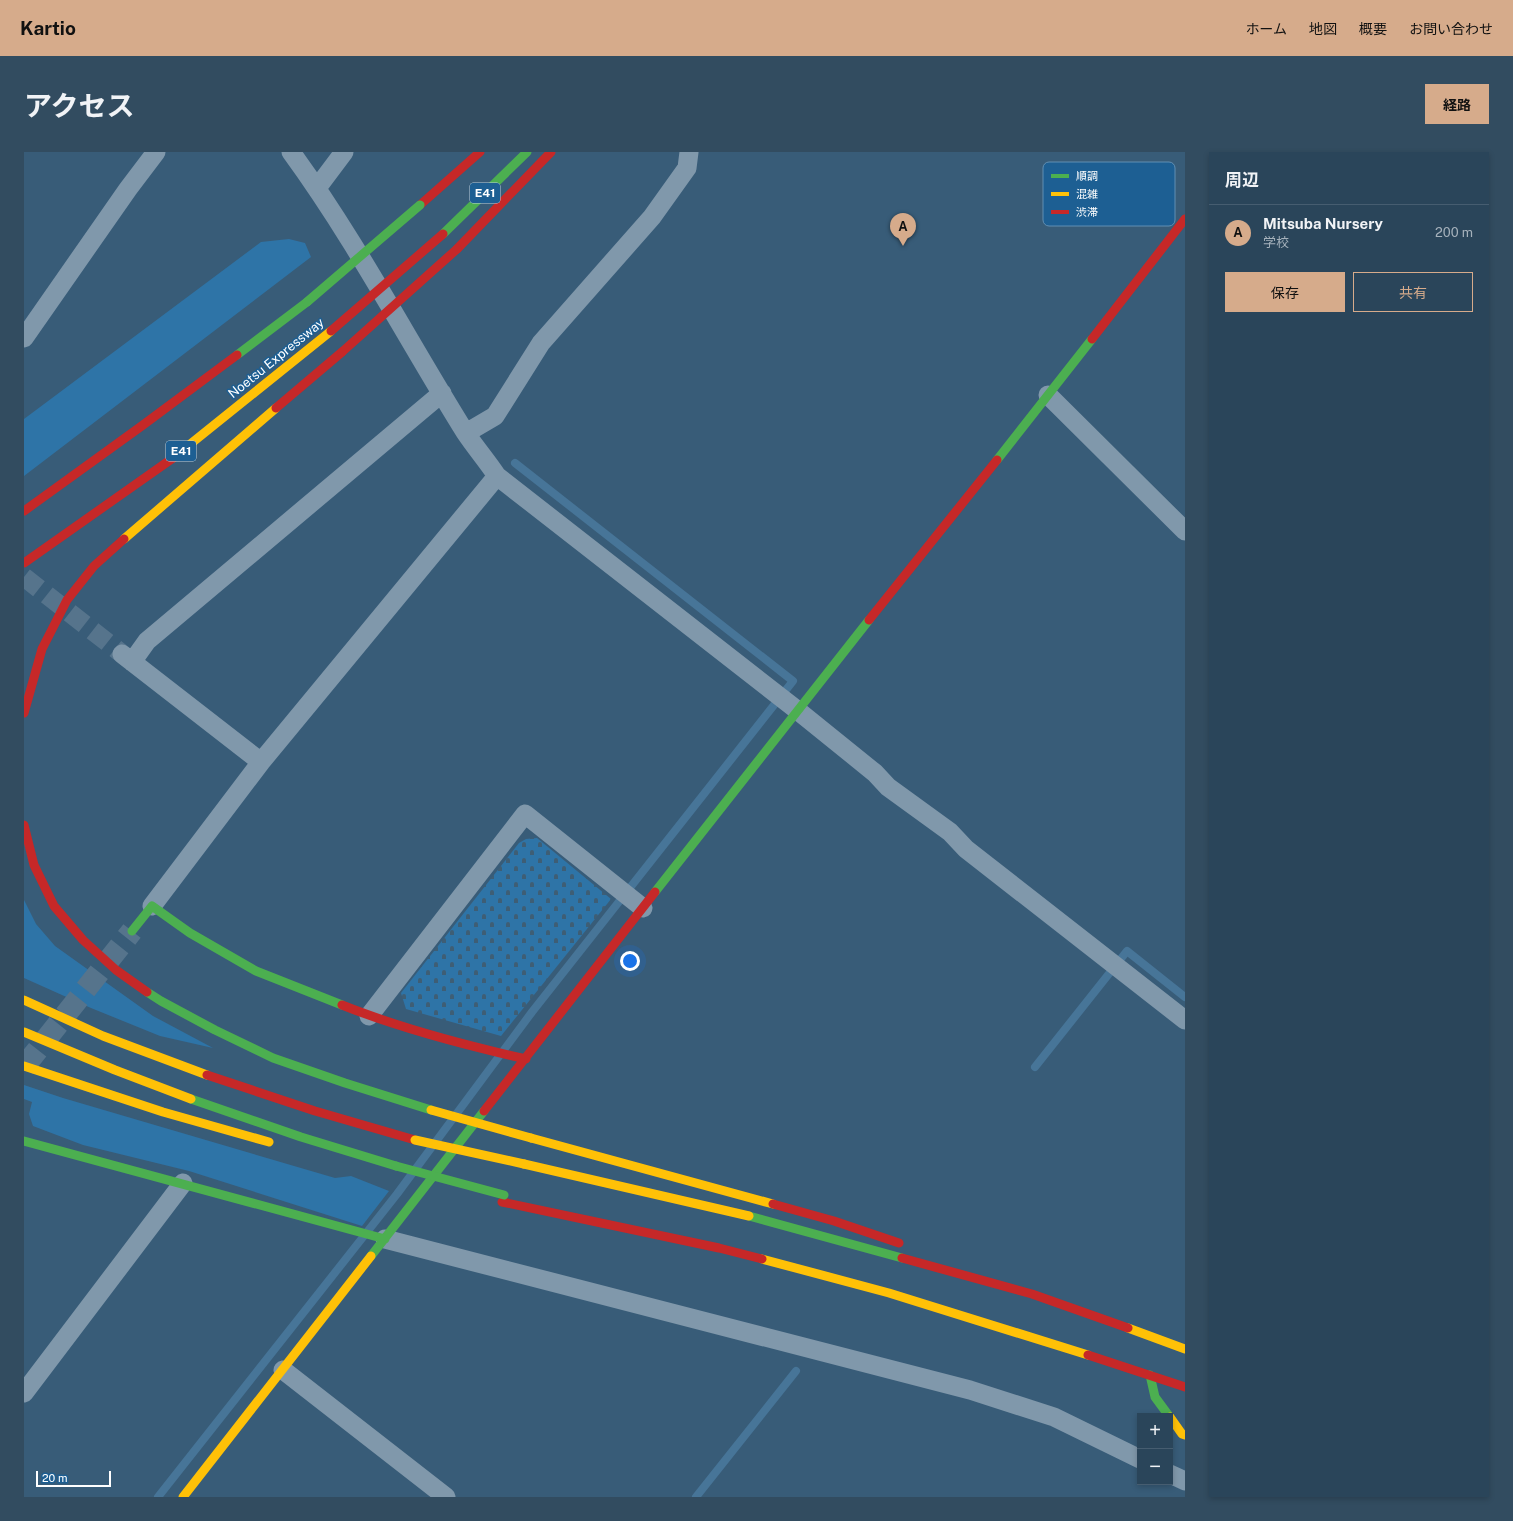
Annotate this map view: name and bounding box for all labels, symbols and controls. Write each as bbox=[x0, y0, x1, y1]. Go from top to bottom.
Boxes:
text: Kartio bbox=[20, 17, 76, 39]
text: ホーム bbox=[1245, 21, 1287, 37]
text: 地図 bbox=[1309, 21, 1337, 37]
text: 概要 bbox=[1359, 21, 1387, 37]
text: お問い合わせ bbox=[1409, 21, 1493, 37]
button: 経路 bbox=[1425, 84, 1489, 124]
text: アクセス bbox=[24, 89, 135, 122]
legend bbox=[1043, 162, 1175, 226]
text: 順調 bbox=[1076, 170, 1098, 182]
text: 周辺 bbox=[1225, 170, 1259, 190]
road number: E41 bbox=[470, 183, 500, 203]
text: 混雑 bbox=[1076, 188, 1098, 200]
text: 渋滞 bbox=[1076, 206, 1098, 218]
pin: A bbox=[890, 213, 916, 246]
text: Mitsuba Nursery bbox=[1263, 215, 1383, 232]
text: A bbox=[1233, 225, 1243, 240]
text: 200 m bbox=[1435, 225, 1473, 240]
text: 学校 bbox=[1263, 235, 1289, 250]
button: 保存 bbox=[1225, 272, 1345, 312]
button: 共有 bbox=[1353, 272, 1473, 312]
street label: Noetsu Expressway bbox=[225, 315, 327, 401]
road number: E41 bbox=[166, 441, 196, 461]
your location bbox=[620, 951, 640, 971]
map controls bbox=[1137, 1413, 1173, 1485]
button: + bbox=[1137, 1413, 1173, 1449]
button: − bbox=[1137, 1449, 1173, 1485]
scale bar bbox=[36, 1469, 111, 1488]
text: 20 m bbox=[42, 1472, 67, 1484]

